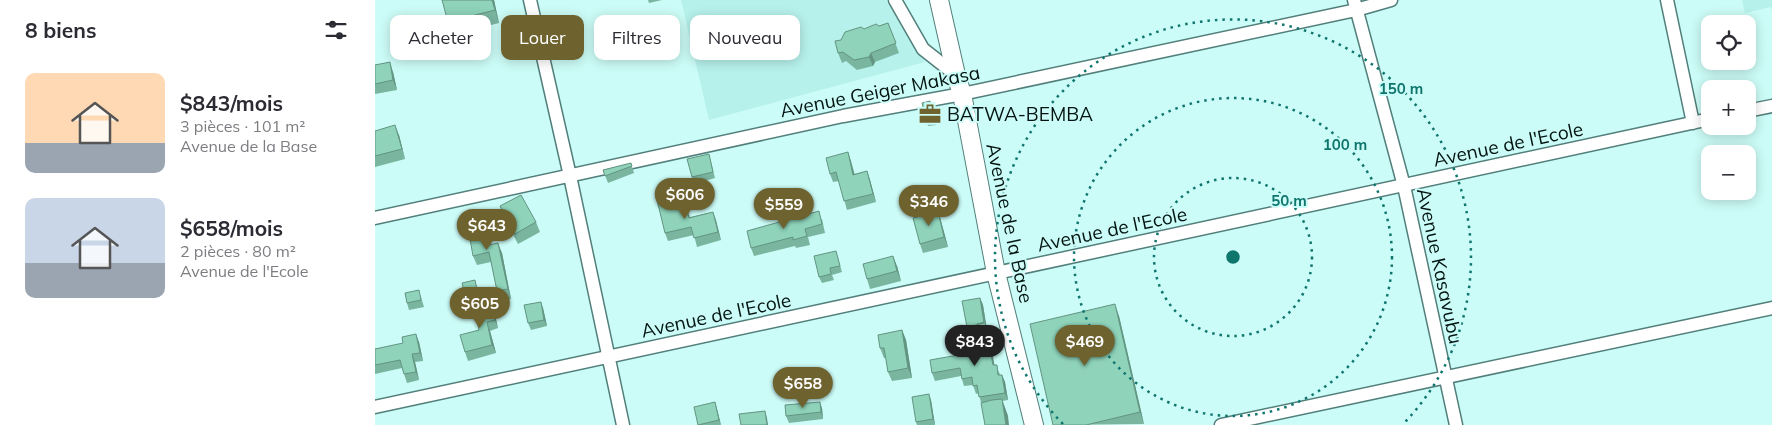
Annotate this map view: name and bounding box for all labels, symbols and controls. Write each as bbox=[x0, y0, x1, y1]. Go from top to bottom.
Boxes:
chip: Acheter bbox=[390, 15, 491, 60]
chip: Louer bbox=[501, 15, 584, 60]
chip: Filtres bbox=[594, 15, 680, 60]
chip: Nouveau bbox=[690, 15, 800, 60]
map controls bbox=[1701, 15, 1756, 200]
button: locate bbox=[1701, 15, 1756, 70]
icon: filters bbox=[322, 16, 350, 44]
text: 8 biens bbox=[25, 17, 97, 43]
street label: Avenue Geiger Makasa bbox=[778, 60, 982, 122]
text: 150 m bbox=[1379, 79, 1423, 98]
button: + bbox=[1701, 80, 1756, 135]
text: $843/mois bbox=[180, 90, 283, 116]
icon: home bbox=[65, 93, 125, 153]
office icon: BATWA-BEMBA bbox=[917, 101, 943, 127]
place label: BATWA-BEMBA bbox=[947, 102, 1093, 126]
text: 3 pièces · 101 m² bbox=[180, 116, 305, 136]
street label: Avenue de l'Ecole bbox=[1431, 116, 1585, 172]
text: 100 m bbox=[1323, 135, 1367, 154]
text: Avenue de la Base bbox=[180, 136, 317, 156]
street label: Avenue de la Base bbox=[981, 141, 1039, 305]
button: − bbox=[1701, 145, 1756, 200]
pin: $606 bbox=[655, 178, 715, 220]
text: $606 bbox=[666, 184, 704, 204]
pin: $346 bbox=[899, 184, 959, 227]
street label: Avenue Kasavubu bbox=[1412, 186, 1468, 346]
pin: $559 bbox=[754, 188, 814, 230]
text: $346 bbox=[910, 191, 948, 211]
text: 50 m bbox=[1271, 191, 1307, 210]
text: $559 bbox=[765, 194, 803, 214]
street label: Avenue de l'Ecole bbox=[1035, 201, 1189, 257]
pin: $643 bbox=[457, 208, 517, 251]
text: $658/mois bbox=[180, 215, 283, 241]
text: $643 bbox=[468, 215, 506, 235]
icon: home bbox=[65, 218, 125, 278]
text: 2 pièces · 80 m² bbox=[180, 241, 296, 261]
centre of rings bbox=[1224, 248, 1242, 266]
text: Avenue de l'Ecole bbox=[180, 261, 308, 281]
pin: $605 bbox=[450, 286, 510, 329]
street label: Avenue de l'Ecole bbox=[639, 287, 793, 343]
text: $605 bbox=[461, 293, 499, 313]
pin: $843 bbox=[945, 324, 1005, 367]
pin: $469 bbox=[1055, 324, 1115, 367]
text: $843 bbox=[956, 331, 994, 351]
text: $469 bbox=[1066, 331, 1104, 351]
pin: $658 bbox=[773, 366, 833, 409]
text: $658 bbox=[784, 373, 822, 393]

